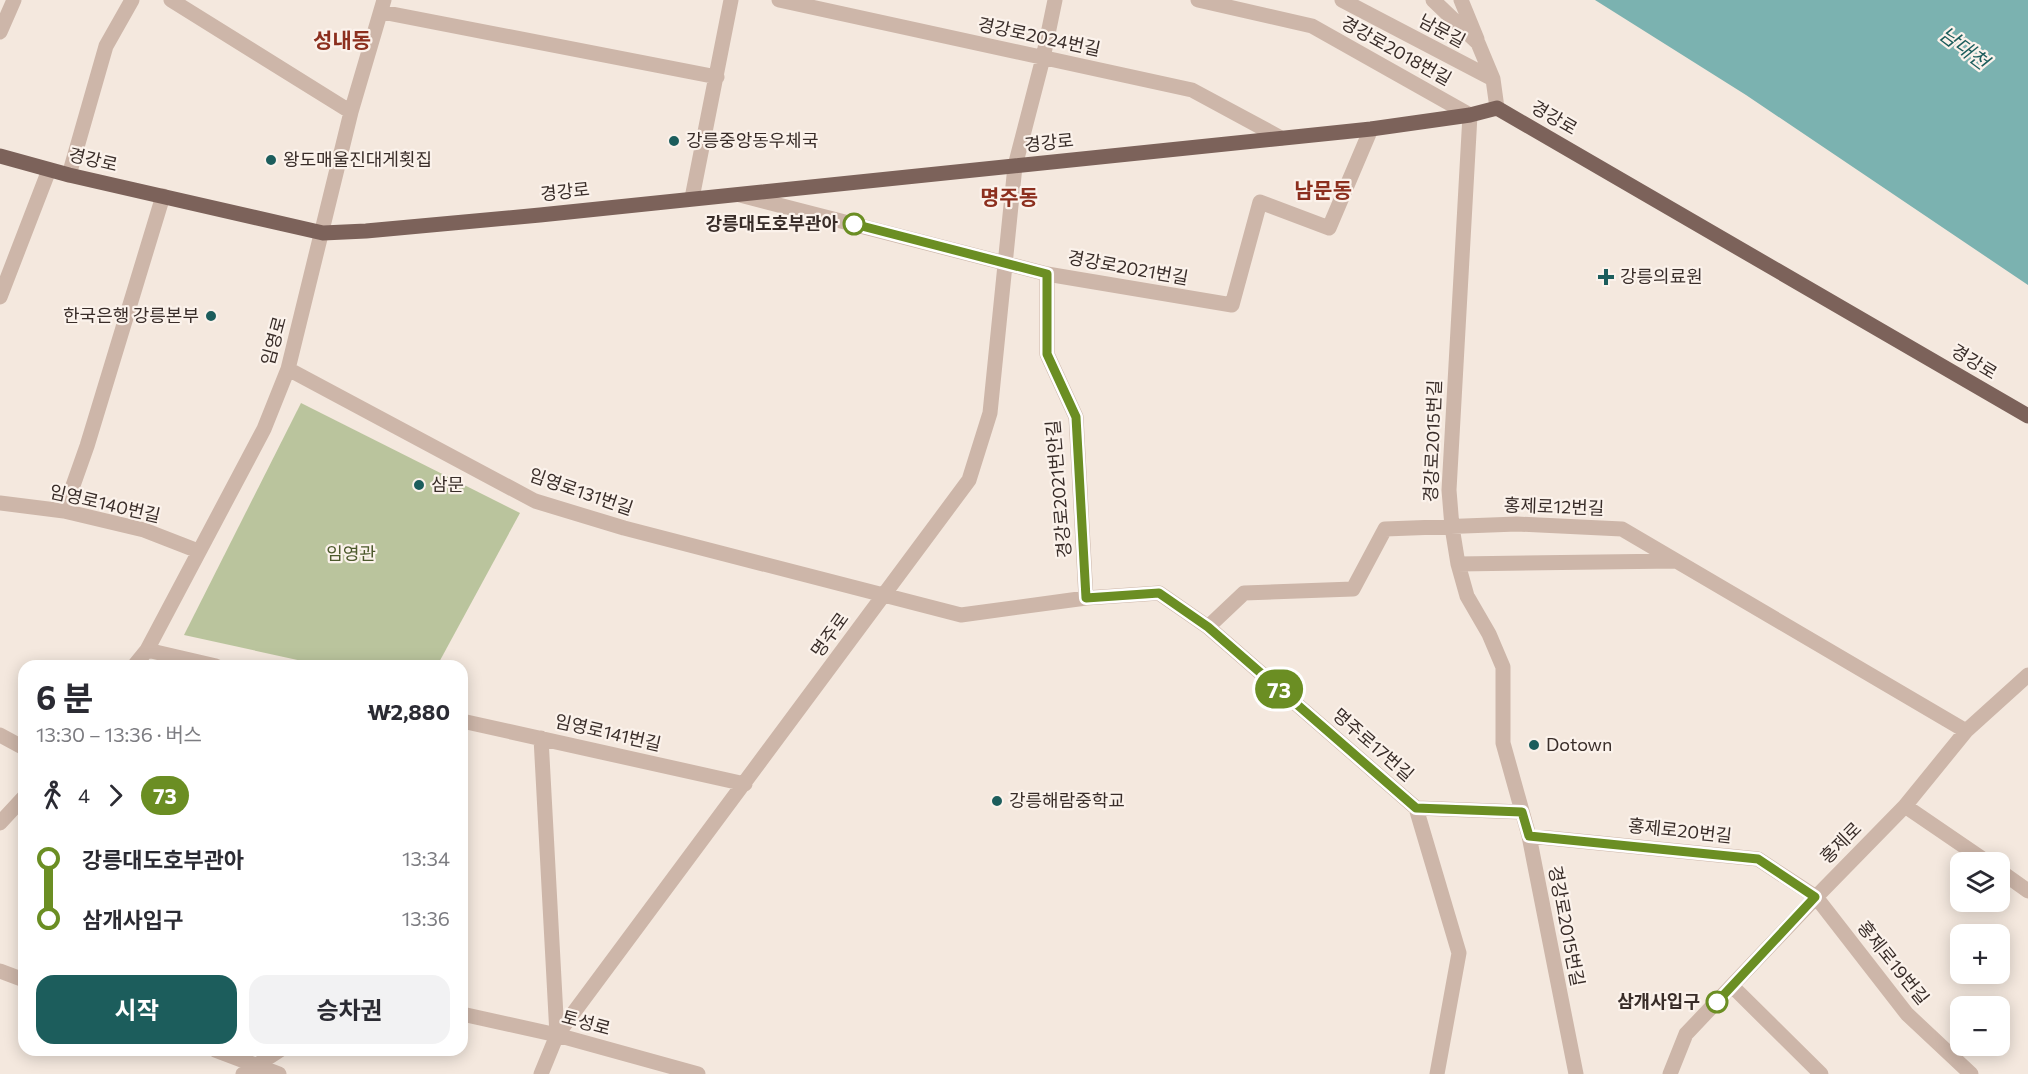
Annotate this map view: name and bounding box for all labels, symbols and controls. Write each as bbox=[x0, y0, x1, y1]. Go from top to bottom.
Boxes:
street label: 남문길 bbox=[1415, 9, 1470, 51]
street label: 경강로2018번길 bbox=[1337, 11, 1456, 90]
street label: 경강로2024번길 bbox=[976, 12, 1103, 60]
water label: 남대천 bbox=[1935, 21, 1996, 75]
district label: 성내동 bbox=[313, 27, 371, 52]
street label: 경강로 bbox=[1527, 95, 1582, 139]
street label: 경강로 bbox=[1023, 128, 1075, 156]
place label: 강릉중앙동우체국 bbox=[686, 129, 818, 151]
marker: 강릉중앙동우체국 bbox=[667, 134, 681, 148]
street label: 경강로 bbox=[67, 143, 120, 175]
place label: 왕도매울진대게횟집 bbox=[283, 148, 432, 170]
marker: 왕도매울진대게횟집 bbox=[264, 153, 278, 167]
street label: 경강로 bbox=[539, 177, 591, 205]
district label: 남문동 bbox=[1294, 177, 1352, 202]
district label: 명주동 bbox=[980, 184, 1038, 209]
place label: 강릉대도호부관아 bbox=[706, 212, 838, 234]
marker: 강릉대도호부관아 bbox=[843, 213, 865, 235]
street label: 경강로2021번길 bbox=[1066, 246, 1190, 288]
place label: 강릉의료원 bbox=[1620, 265, 1703, 287]
marker: 강릉의료원 bbox=[1597, 268, 1615, 286]
place label: 한국은행 강릉본부 bbox=[63, 304, 199, 326]
marker: 한국은행 강릉본부 bbox=[204, 309, 218, 323]
street label: 임영로 bbox=[256, 314, 290, 368]
street label: 경강로 bbox=[1948, 339, 2001, 383]
street label: 경강로2015번길 bbox=[1419, 379, 1445, 503]
street label: 경강로2021번안길 bbox=[1041, 419, 1075, 559]
street label: 임영로131번길 bbox=[526, 463, 636, 519]
place label: 삼문 bbox=[431, 473, 464, 495]
marker: 삼문 bbox=[412, 478, 426, 492]
street label: 임영로140번길 bbox=[48, 480, 163, 526]
street label: 홍제로12번길 bbox=[1503, 493, 1605, 519]
park label: 임영관 bbox=[326, 542, 376, 564]
street label: 명주로 bbox=[806, 608, 853, 661]
line badge: 73 bbox=[1252, 670, 1306, 708]
text: 6 분 bbox=[36, 676, 93, 717]
text: 73 bbox=[1267, 677, 1291, 702]
text: ₩2,880 bbox=[367, 698, 450, 725]
street label: 명주로17번길 bbox=[1329, 703, 1419, 785]
street label: 임영로141번길 bbox=[553, 709, 664, 755]
text: 13:30 – 13:36 · 버스 bbox=[36, 722, 202, 746]
place label: Dotown bbox=[1546, 733, 1612, 755]
marker: Dotown bbox=[1527, 738, 1541, 752]
icon: walk bbox=[36, 779, 69, 812]
icon: forward bbox=[99, 779, 132, 812]
text: 4 bbox=[78, 783, 90, 807]
text: 73 bbox=[153, 783, 177, 808]
place label: 강릉해람중학교 bbox=[1009, 789, 1125, 811]
marker: 강릉해람중학교 bbox=[990, 794, 1004, 808]
street label: 홍제로20번길 bbox=[1627, 814, 1733, 846]
street label: 홍제로 bbox=[1815, 817, 1866, 868]
text: 강릉대도호부관아 bbox=[82, 846, 244, 873]
text: 13:34 bbox=[402, 846, 450, 870]
map controls bbox=[1950, 852, 2010, 1056]
button: layers bbox=[1950, 852, 2010, 912]
street label: 경강로2015번길 bbox=[1544, 864, 1589, 988]
text: 삼개사입구 bbox=[82, 906, 183, 933]
text: 13:36 bbox=[402, 906, 450, 930]
street label: 홍제로19번길 bbox=[1853, 916, 1934, 1009]
button: + bbox=[1950, 924, 2010, 984]
button: 시작 bbox=[36, 975, 237, 1044]
button: 승차권 bbox=[249, 975, 450, 1044]
place label: 삼개사입구 bbox=[1617, 990, 1700, 1012]
marker: 삼개사입구 bbox=[1706, 991, 1728, 1013]
button: − bbox=[1950, 996, 2010, 1056]
street label: 토성로 bbox=[559, 1005, 613, 1039]

